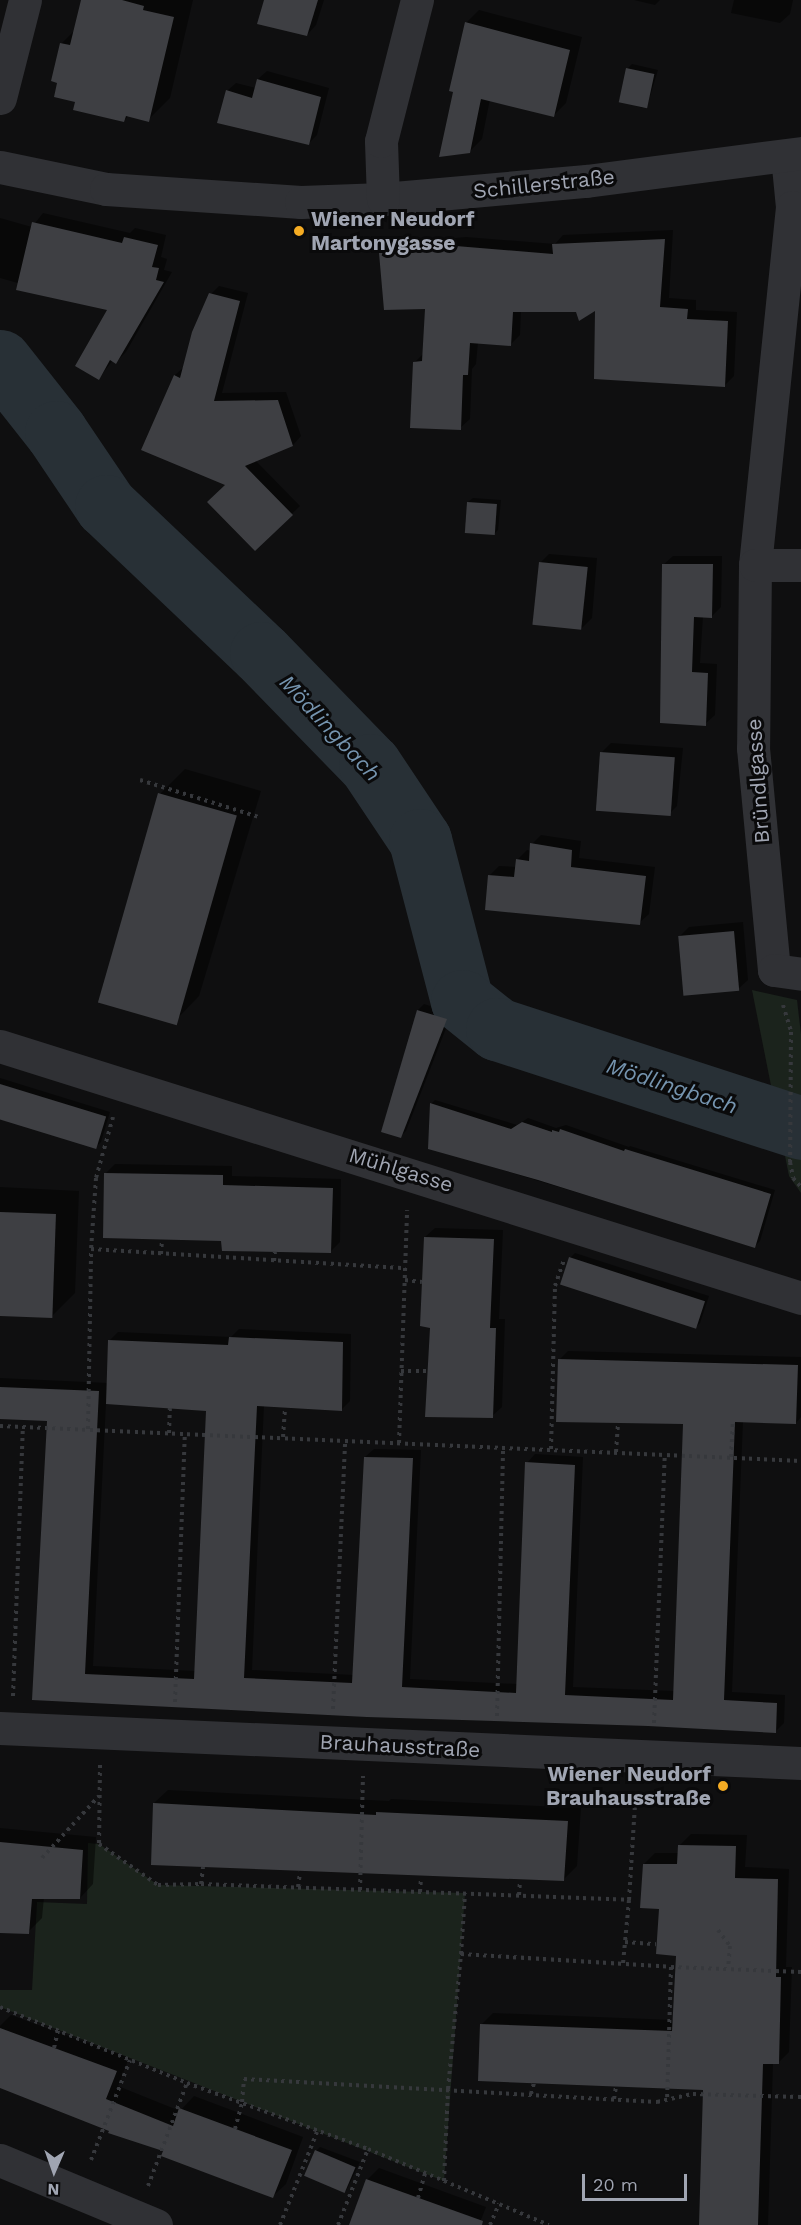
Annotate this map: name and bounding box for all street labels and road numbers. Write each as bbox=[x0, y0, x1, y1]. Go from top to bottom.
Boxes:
street label: Schillerstraße bbox=[472, 164, 616, 204]
street label: Bründlgasse bbox=[741, 718, 775, 844]
street label: Mühlgasse bbox=[346, 1142, 456, 1198]
street label: Brauhausstraße bbox=[319, 1729, 481, 1763]

